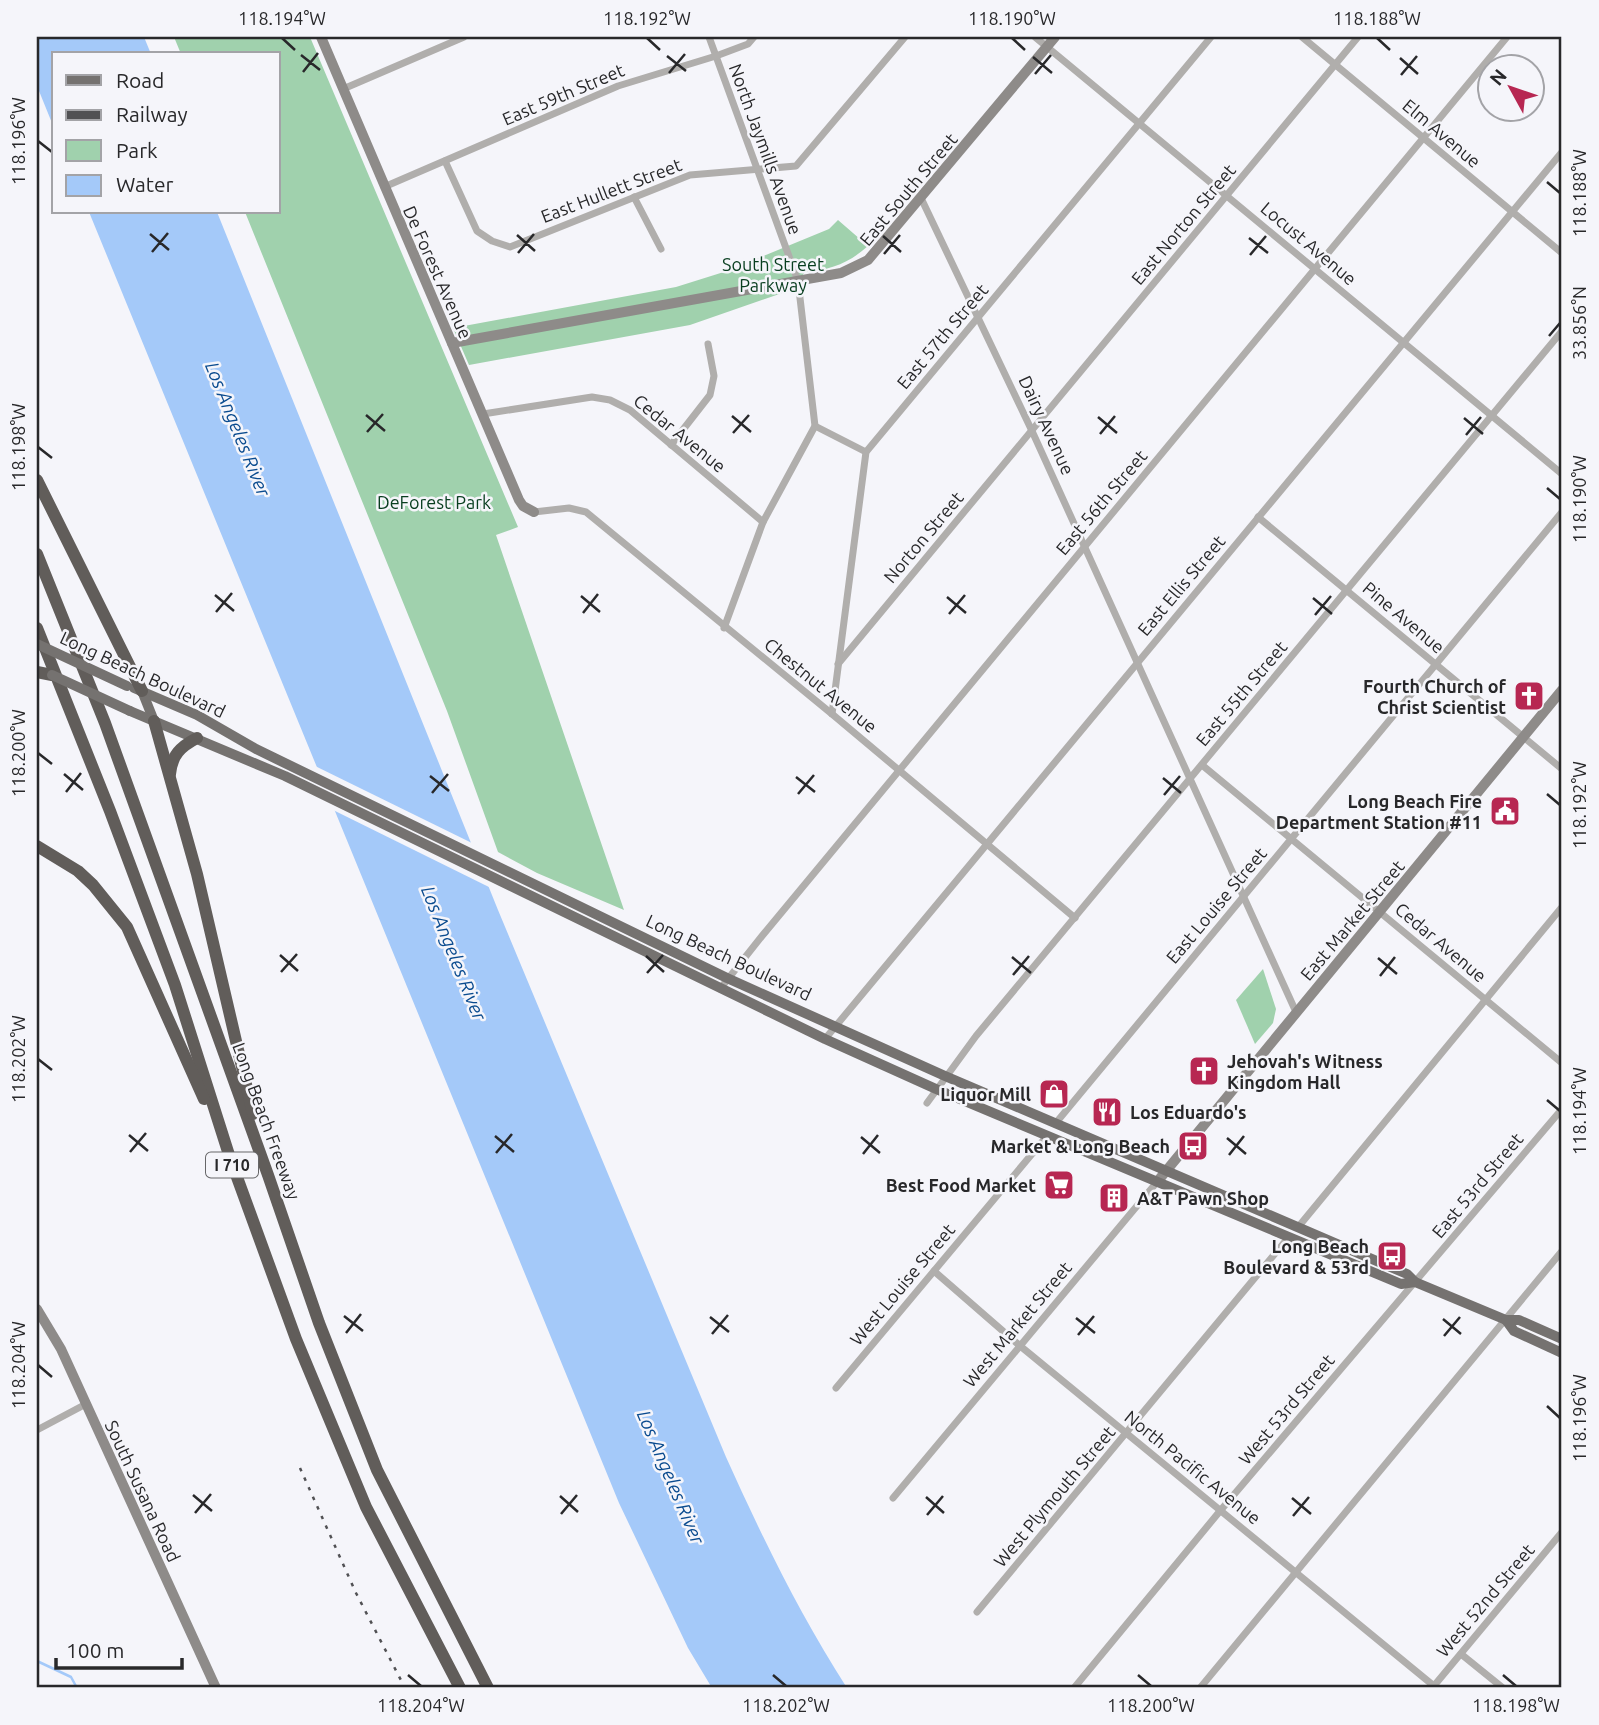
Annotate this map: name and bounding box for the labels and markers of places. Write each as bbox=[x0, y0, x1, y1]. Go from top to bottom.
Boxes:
place label: Fourth Church of Christ Scientist bbox=[1363, 676, 1507, 717]
church icon: Fourth Church of Christ Scientist bbox=[1512, 679, 1546, 713]
place label: Long Beach Fire Department Station #11 bbox=[1276, 791, 1482, 832]
public building icon: Long Beach Fire Department Station #11 bbox=[1488, 794, 1522, 828]
place label: Jehovah's Witness Kingdom Hall bbox=[1227, 1051, 1383, 1092]
church icon: Jehovah's Witness Kingdom Hall bbox=[1187, 1054, 1221, 1088]
shop icon: Liquor Mill bbox=[1037, 1077, 1071, 1111]
place label: Liquor Mill bbox=[940, 1084, 1032, 1104]
restaurant icon: Los Eduardo's bbox=[1090, 1095, 1124, 1129]
place label: Los Eduardo's bbox=[1130, 1102, 1247, 1122]
bus stop icon: Market & Long Beach bbox=[1176, 1129, 1210, 1163]
place label: Market & Long Beach bbox=[991, 1136, 1170, 1156]
supermarket icon: Best Food Market bbox=[1042, 1168, 1076, 1202]
place label: Best Food Market bbox=[886, 1175, 1036, 1195]
building icon: A&T Pawn Shop bbox=[1097, 1181, 1131, 1215]
place label: A&T Pawn Shop bbox=[1137, 1188, 1269, 1208]
place label: Long Beach Boulevard & 53rd bbox=[1223, 1236, 1369, 1277]
bus stop icon: Long Beach Boulevard & 53rd bbox=[1375, 1239, 1409, 1273]

